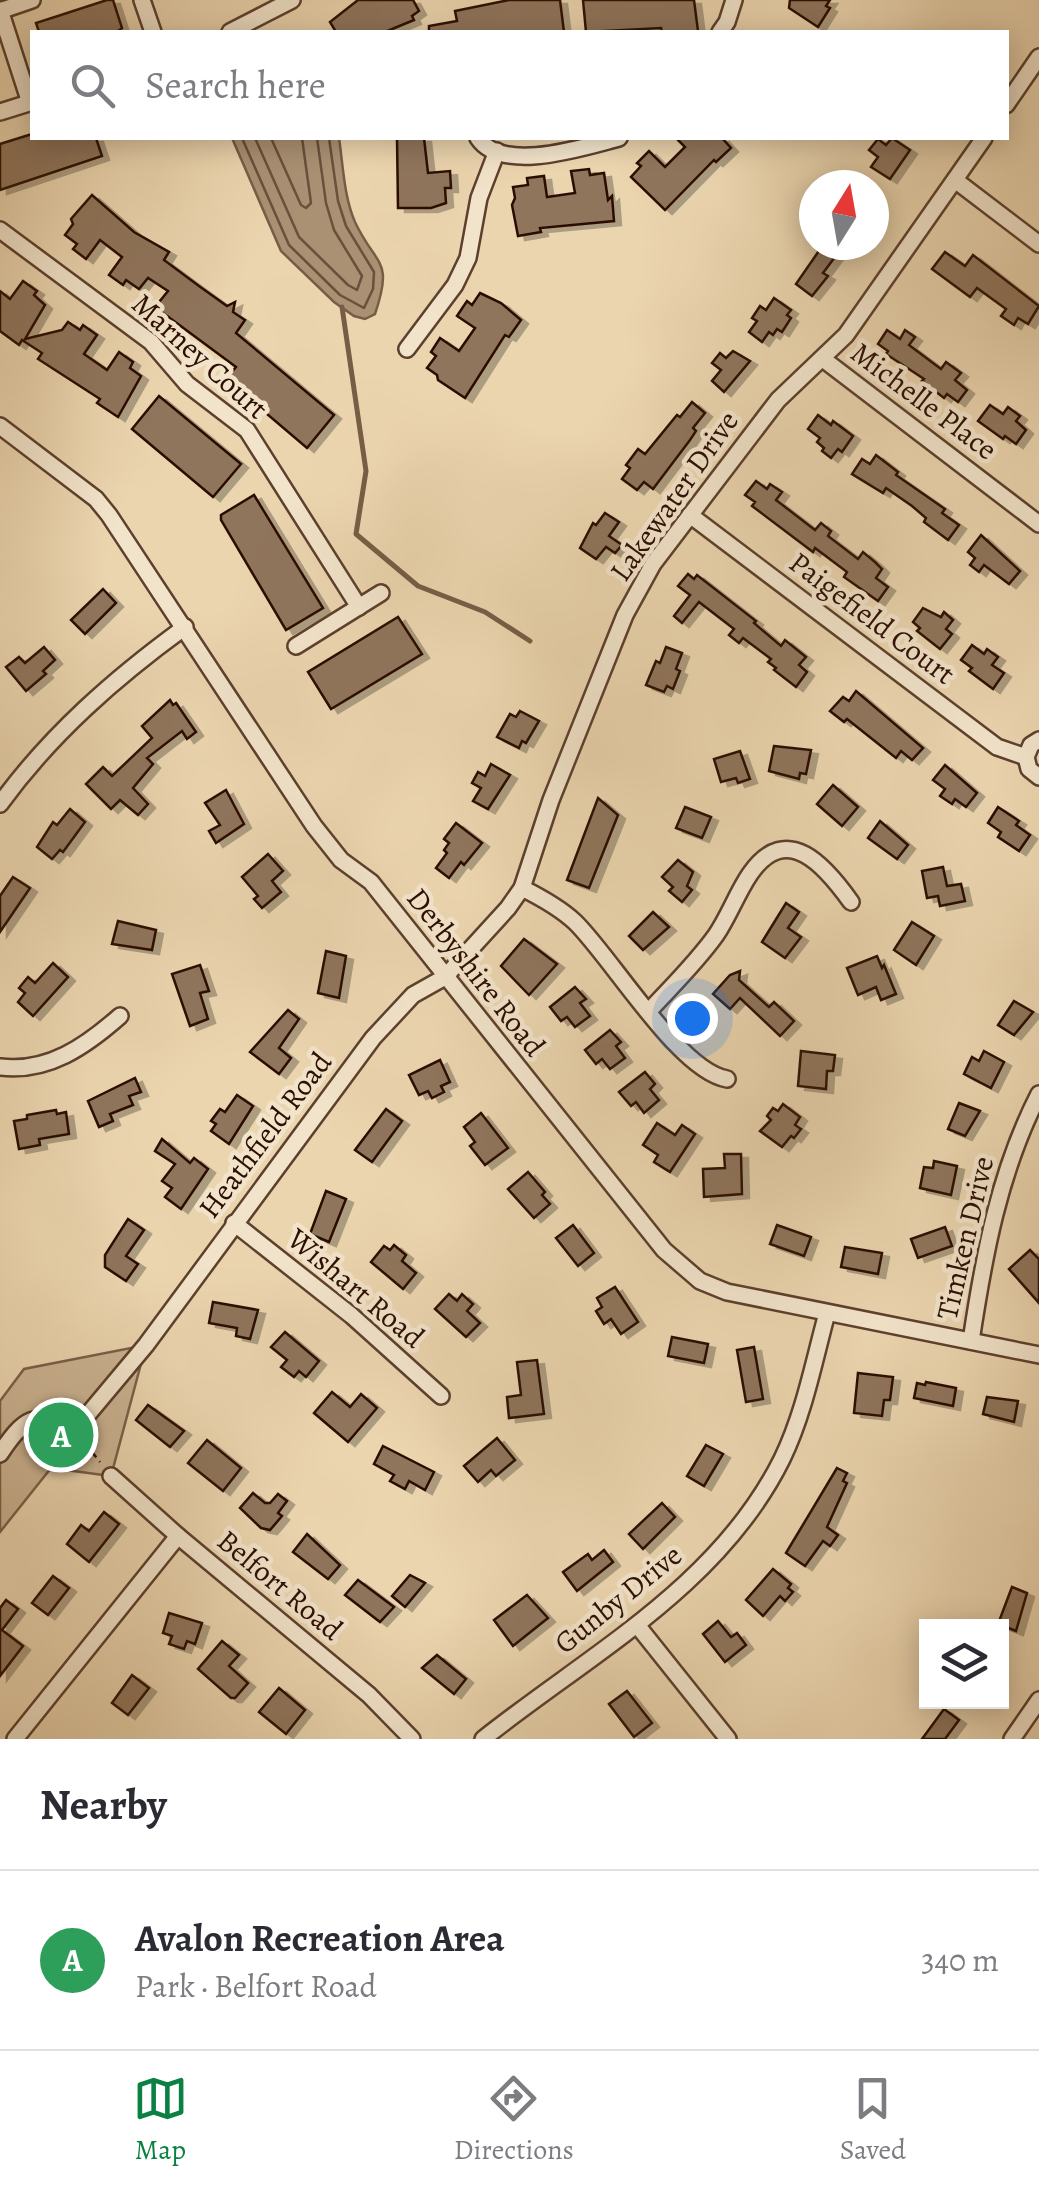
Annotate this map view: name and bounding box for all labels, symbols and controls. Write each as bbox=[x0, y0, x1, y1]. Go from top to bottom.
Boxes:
search box bbox=[30, 30, 1009, 140]
icon: search bbox=[65, 58, 120, 113]
text: Search here bbox=[145, 59, 326, 111]
north arrow bbox=[799, 170, 889, 260]
street label: Marney Court bbox=[123, 284, 277, 428]
street label: Michelle Place bbox=[843, 333, 1005, 469]
street label: Lakewater Drive bbox=[600, 403, 748, 589]
street label: Paigefield Court bbox=[781, 542, 963, 694]
street label: Derbyshire Road bbox=[398, 879, 555, 1065]
your location bbox=[667, 993, 718, 1044]
street label: Heathfield Road bbox=[189, 1043, 341, 1226]
street label: Timken Drive bbox=[927, 1152, 1003, 1324]
street label: Wishart Road bbox=[278, 1218, 434, 1358]
pin: A bbox=[28, 1398, 94, 1472]
street label: Belfort Road bbox=[209, 1521, 352, 1650]
street label: Gunby Drive bbox=[546, 1535, 690, 1663]
map controls bbox=[919, 1619, 1009, 1709]
button: layers bbox=[919, 1619, 1009, 1709]
text: Nearby bbox=[40, 1776, 167, 1833]
text: Avalon Recreation Area bbox=[135, 1912, 505, 1964]
text: A bbox=[62, 1938, 83, 1982]
text: 340 m bbox=[921, 1938, 999, 1982]
text: Park · Belfort Road bbox=[135, 1964, 377, 2008]
tab: Map bbox=[133, 2071, 188, 2169]
tab: Directions bbox=[454, 2071, 574, 2169]
tab: Saved bbox=[840, 2071, 906, 2169]

